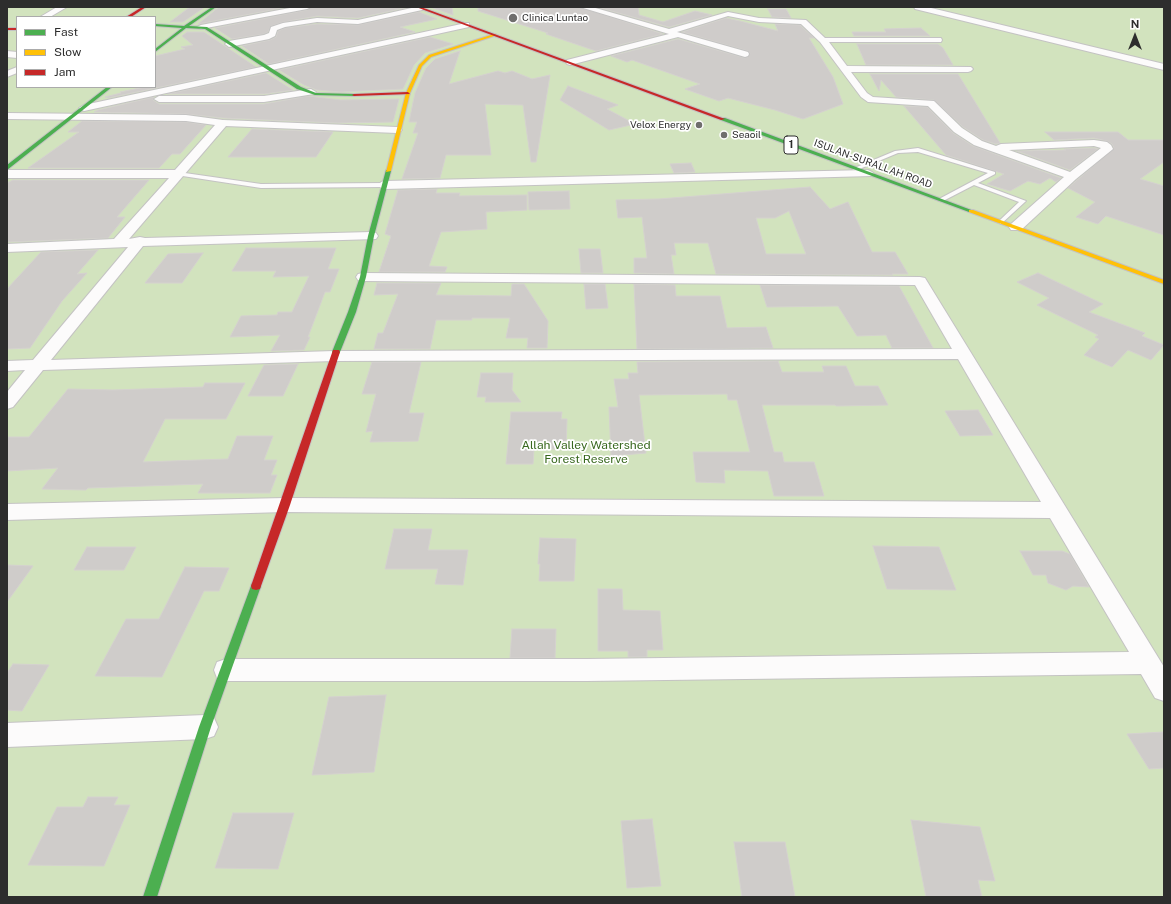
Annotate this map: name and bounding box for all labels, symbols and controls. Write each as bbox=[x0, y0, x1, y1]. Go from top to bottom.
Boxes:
marker: Clinica Luntao bbox=[507, 12, 519, 24]
place label: Clinica Luntao bbox=[522, 12, 588, 24]
legend bbox=[16, 16, 156, 88]
north arrow bbox=[1115, 16, 1155, 56]
text: N bbox=[1131, 18, 1139, 30]
text: Fast bbox=[54, 25, 78, 39]
text: Slow bbox=[54, 45, 81, 59]
text: Jam bbox=[54, 65, 76, 79]
place label: Velox Energy bbox=[630, 119, 691, 131]
marker: Velox Energy bbox=[694, 120, 704, 130]
place label: Seaoil bbox=[732, 129, 761, 141]
marker: Seaoil bbox=[719, 130, 729, 140]
road number: 1 bbox=[784, 136, 798, 154]
street label: ISULAN-SURALLAH ROAD bbox=[812, 137, 934, 191]
park label: Allah Valley Watershed Forest Reserve bbox=[521, 438, 651, 466]

